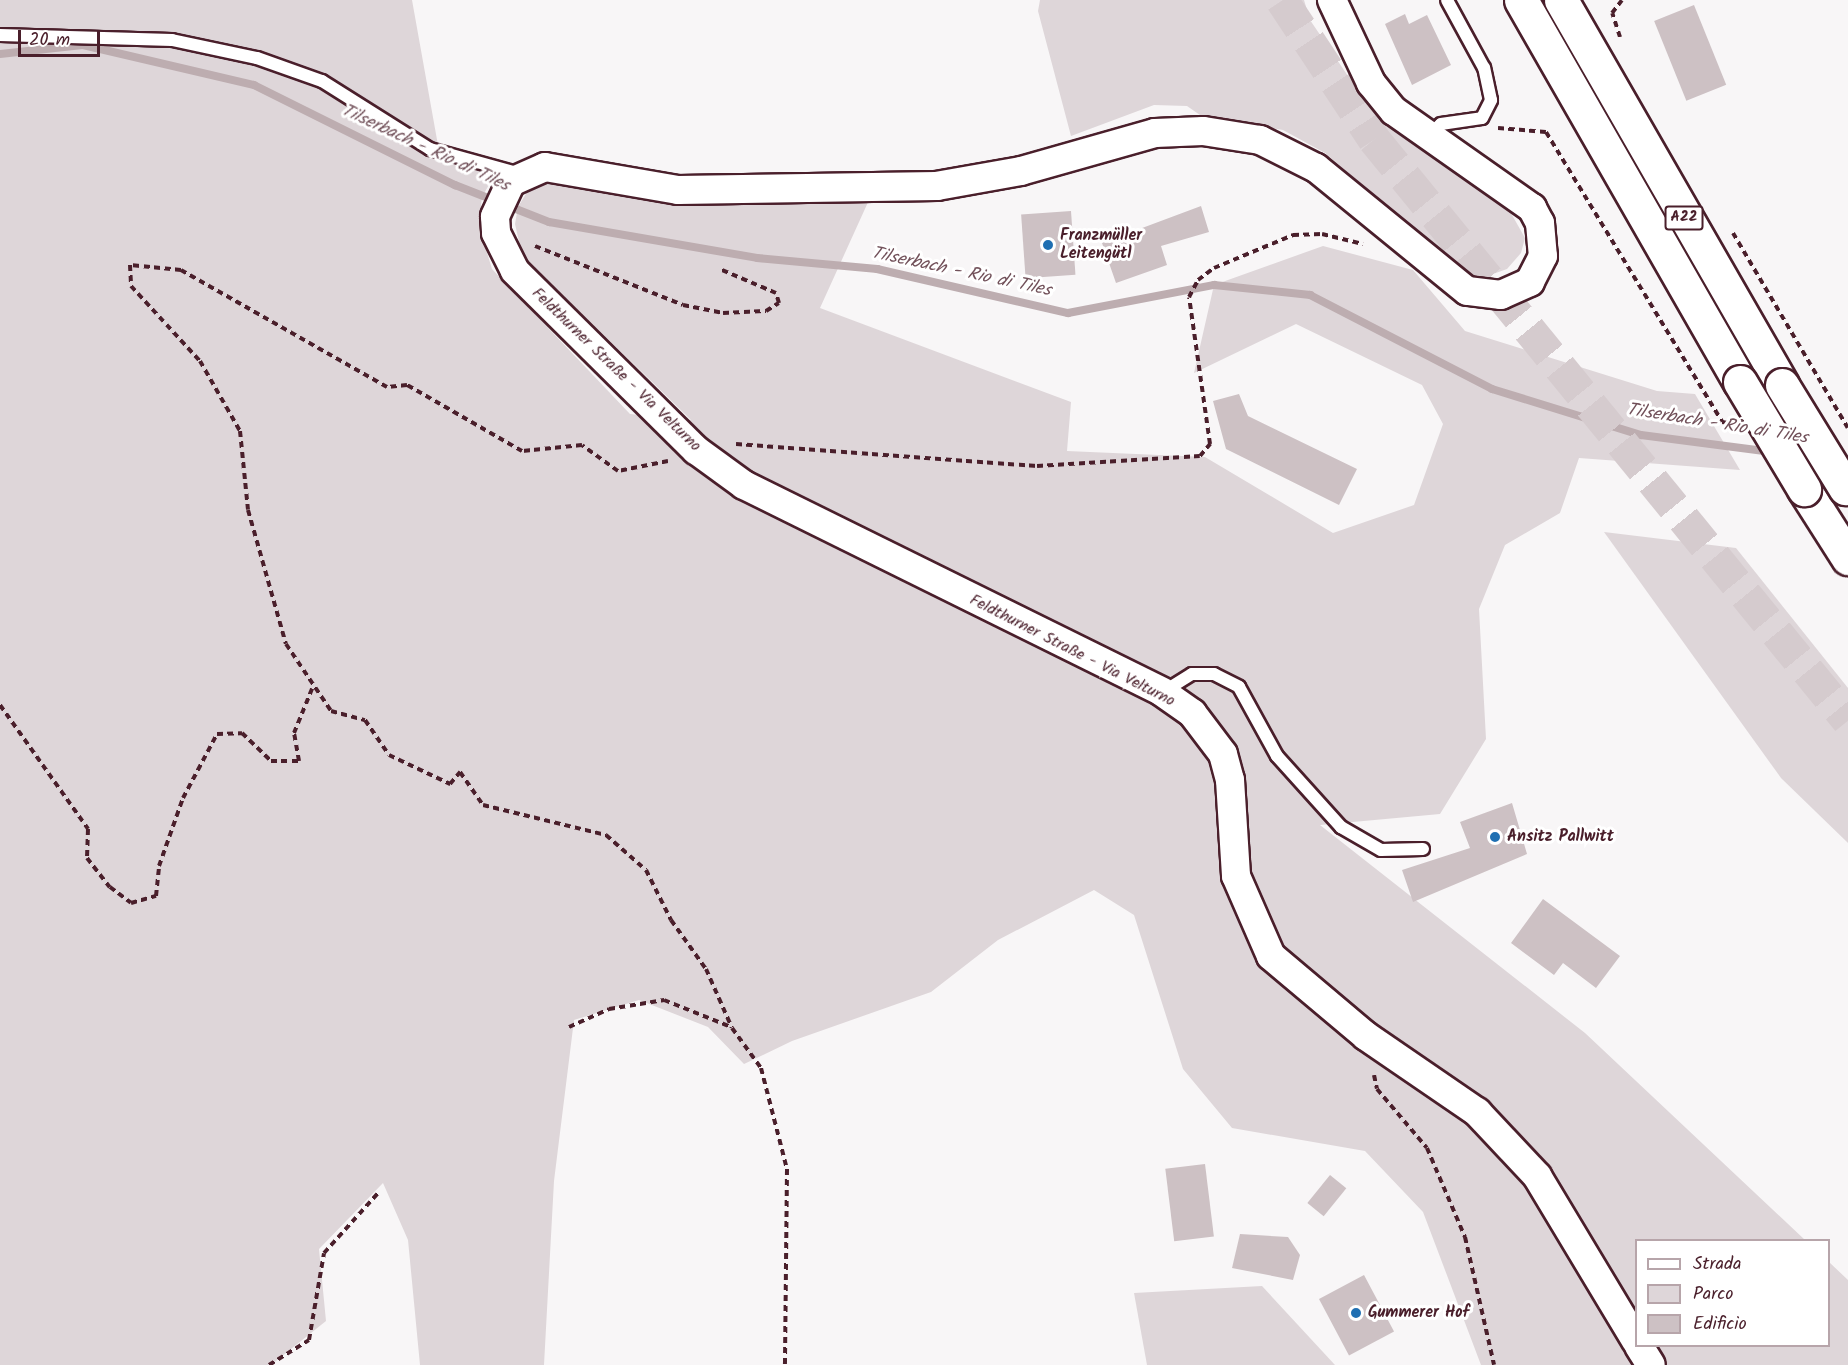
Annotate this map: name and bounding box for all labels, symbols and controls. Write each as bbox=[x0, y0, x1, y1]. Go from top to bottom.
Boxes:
scale bar bbox=[21, 18, 104, 56]
text: 20 m bbox=[29, 26, 70, 55]
water label: Tilserbach - Rio di Tiles bbox=[337, 101, 513, 197]
road number: A22 bbox=[1664, 206, 1704, 230]
place label: Franzmüller Leitengütl bbox=[1060, 226, 1142, 264]
marker: Franzmüller Leitengütl bbox=[1041, 238, 1055, 252]
water label: Tilserbach - Rio di Tiles bbox=[869, 243, 1053, 303]
street label: Feldthurner Straße - Via Velturno bbox=[527, 284, 705, 456]
water label: Tilserbach - Rio di Tiles bbox=[1625, 400, 1809, 450]
street label: Feldthurner Straße - Via Velturno bbox=[966, 591, 1178, 711]
place label: Ansitz Pallwitt bbox=[1507, 827, 1614, 847]
marker: Ansitz Pallwitt bbox=[1488, 830, 1502, 844]
legend bbox=[1635, 1239, 1830, 1347]
text: Strada bbox=[1693, 1250, 1741, 1279]
text: Parco bbox=[1693, 1280, 1733, 1309]
place label: Gummerer Hof bbox=[1368, 1303, 1470, 1323]
marker: Gummerer Hof bbox=[1349, 1306, 1363, 1320]
text: Edificio bbox=[1693, 1310, 1747, 1339]

